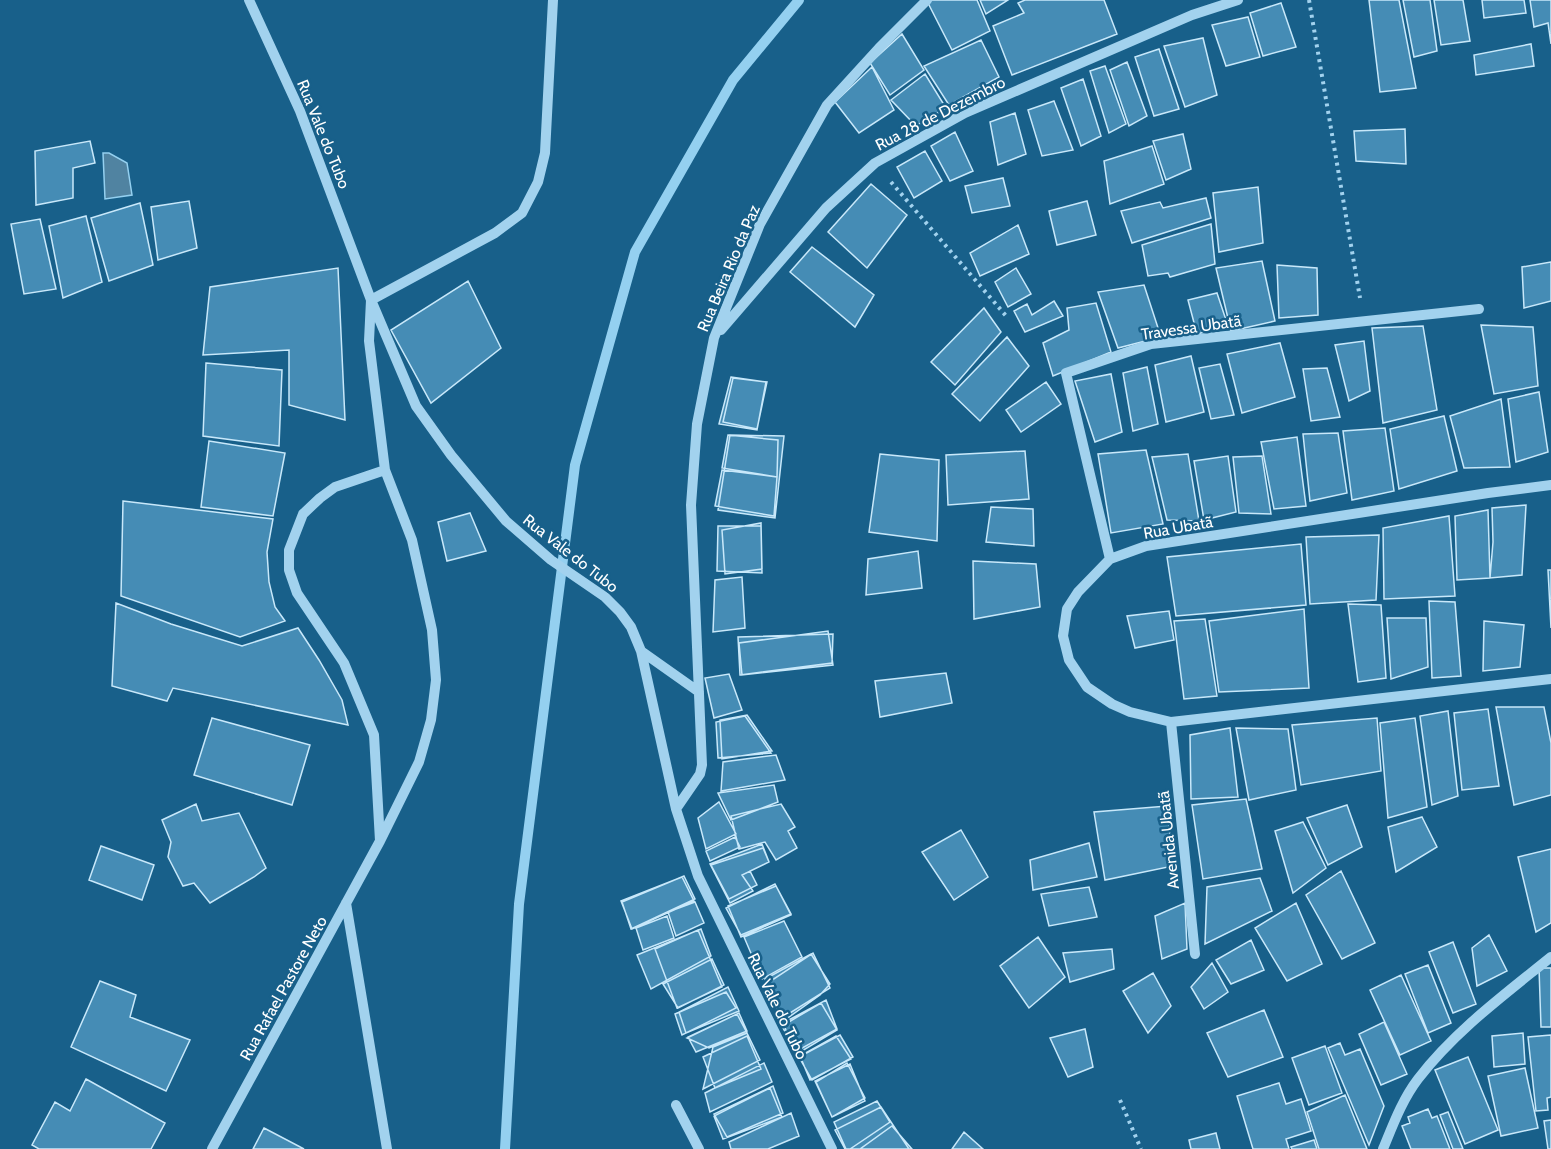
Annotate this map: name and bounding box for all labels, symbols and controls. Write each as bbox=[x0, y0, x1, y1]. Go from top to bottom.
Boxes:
street label: Rua 28 de Dezembro bbox=[872, 72, 1009, 154]
street label: Rua Vale do Tubo bbox=[293, 77, 354, 192]
street label: Rua Beira Rio da Paz bbox=[693, 201, 764, 335]
street label: Travessa Ubatã bbox=[1140, 311, 1243, 344]
street label: Rua Vale do Tubo bbox=[519, 510, 622, 597]
street label: Rua Ubatã bbox=[1142, 512, 1215, 543]
street label: Avenida Ubatã bbox=[1154, 790, 1183, 890]
street label: Rua Rafael Pastore Neto bbox=[236, 913, 331, 1064]
street label: Rua Vale do Tubo bbox=[744, 950, 812, 1063]

